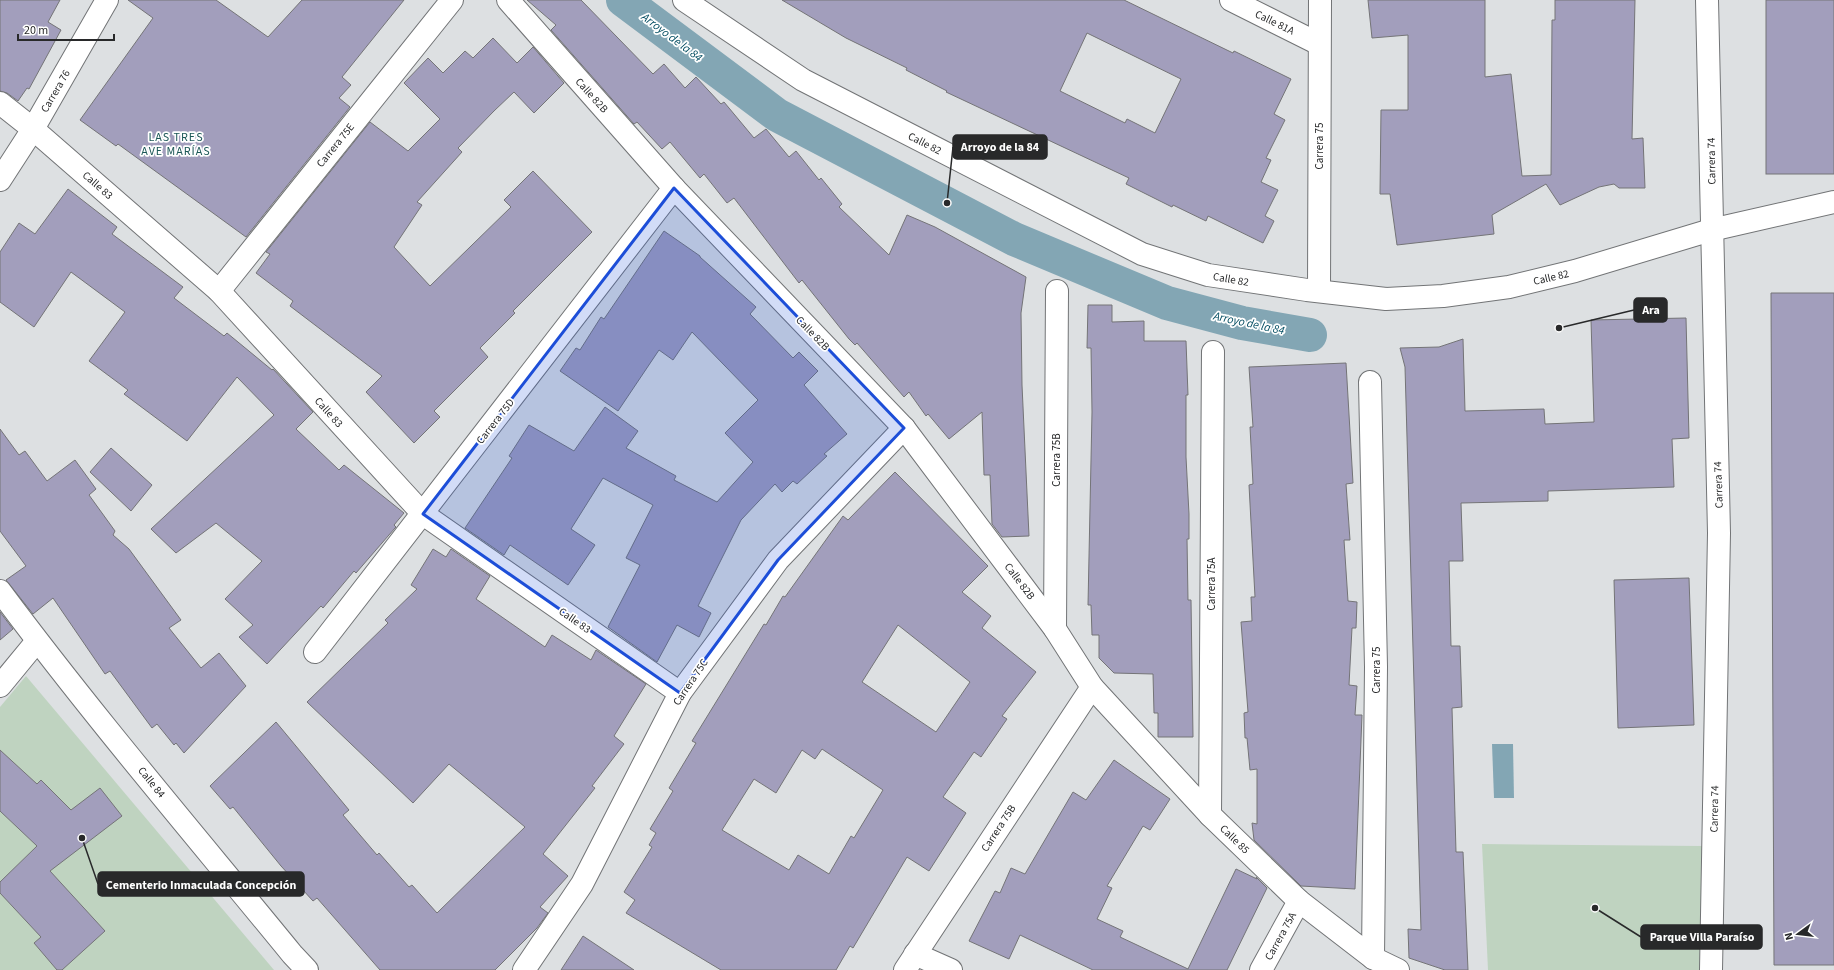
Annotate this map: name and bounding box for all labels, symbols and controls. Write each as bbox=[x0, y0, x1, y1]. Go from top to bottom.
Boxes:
street label: Calle 81A bbox=[1253, 7, 1297, 38]
water label: Arroyo de la 84 bbox=[637, 8, 706, 66]
scale bar bbox=[18, 16, 114, 42]
text: 20 m bbox=[24, 22, 48, 39]
street label: Carrera 76 bbox=[37, 67, 74, 115]
street label: Calle 82B bbox=[572, 75, 612, 117]
street label: Carrera 75E bbox=[313, 120, 358, 171]
street label: Carrera 75 bbox=[1312, 122, 1327, 170]
district label: LAS TRES AVE MARÍAS bbox=[141, 129, 211, 160]
street label: Calle 82 bbox=[905, 129, 944, 158]
callout: Arroyo de la 84 bbox=[953, 135, 1047, 159]
street label: Carrera 74 bbox=[1704, 137, 1719, 185]
text: Arroyo de la 84 bbox=[960, 139, 1040, 156]
street label: Calle 83 bbox=[79, 168, 116, 203]
street label: Calle 82 bbox=[1532, 266, 1570, 289]
street label: Calle 82 bbox=[1212, 269, 1250, 290]
callout: Ara bbox=[1634, 298, 1667, 322]
text: Ara bbox=[1641, 302, 1660, 319]
water label: Arroyo de la 84 bbox=[1211, 307, 1286, 339]
street label: Calle 82B bbox=[792, 313, 833, 354]
street label: Calle 83 bbox=[311, 394, 346, 431]
street label: Carrera 75D bbox=[473, 395, 518, 447]
street label: Carrera 75B bbox=[1049, 433, 1064, 487]
street label: Carrera 74 bbox=[1710, 461, 1727, 509]
street label: Carrera 75A bbox=[1204, 557, 1219, 611]
street label: Calle 82B bbox=[1001, 560, 1039, 603]
street label: Calle 83 bbox=[556, 604, 594, 637]
street label: Carrera 75 bbox=[1369, 646, 1384, 694]
street label: Carrera 75C bbox=[669, 656, 712, 709]
street label: Calle 84 bbox=[134, 764, 169, 801]
street label: Carrera 74 bbox=[1707, 785, 1722, 833]
street label: Carrera 75B bbox=[978, 801, 1020, 855]
street label: Calle 85 bbox=[1216, 821, 1253, 857]
callout: Cementerio Inmaculada Concepción bbox=[98, 872, 304, 896]
text: Cementerio Inmaculada Concepción bbox=[106, 877, 296, 894]
street label: Carrera 75A bbox=[1261, 909, 1300, 963]
north arrow bbox=[1778, 914, 1818, 954]
callout: Parque Villa Paraíso bbox=[1641, 925, 1762, 949]
text: Parque Villa Paraíso bbox=[1650, 929, 1755, 946]
text: N bbox=[1781, 931, 1797, 942]

